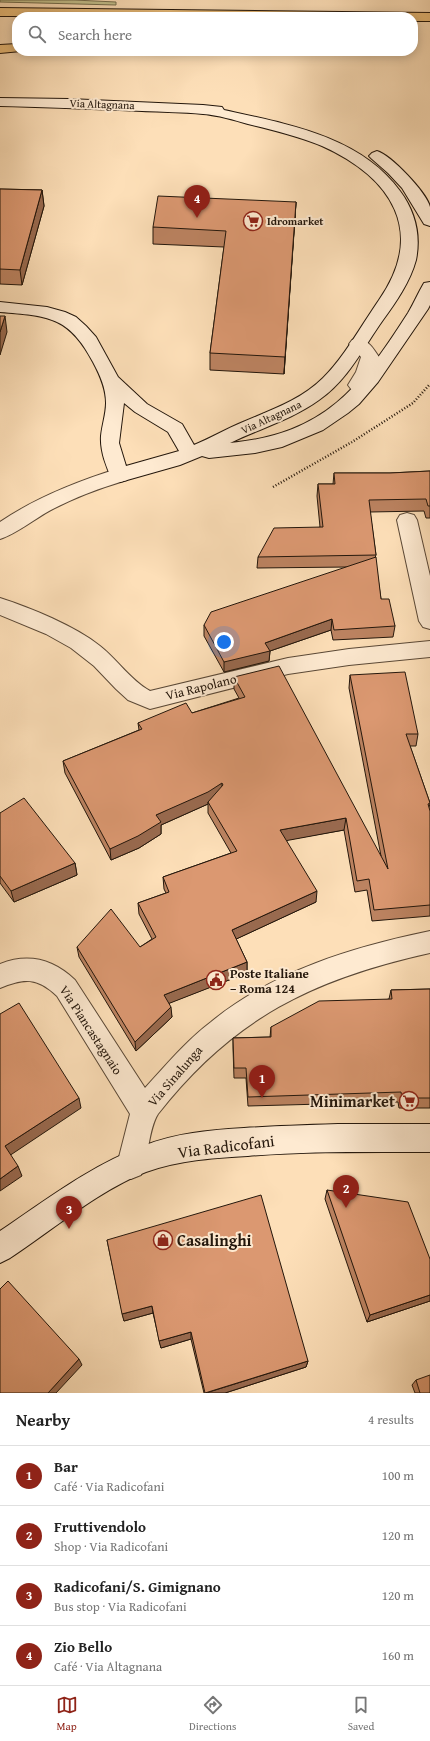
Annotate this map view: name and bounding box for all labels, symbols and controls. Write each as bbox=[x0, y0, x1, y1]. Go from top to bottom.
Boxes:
search box bbox=[12, 12, 418, 56]
icon: search bbox=[26, 23, 48, 45]
text: Search here bbox=[58, 24, 132, 45]
street label: Via Altagnana bbox=[69, 95, 136, 113]
pin: 4 bbox=[184, 185, 210, 218]
supermarket icon: Idromarket bbox=[242, 210, 264, 232]
place label: Idromarket bbox=[267, 213, 324, 229]
street label: Via Altagnana bbox=[238, 396, 305, 438]
your location bbox=[214, 632, 234, 652]
street label: Via Rapolano bbox=[164, 669, 239, 705]
place label: Poste Italiane – Roma 124 bbox=[230, 964, 309, 998]
public building icon: Poste Italiane – Roma 124 bbox=[205, 969, 227, 991]
street label: Via Piancastagnaio bbox=[55, 982, 127, 1079]
street label: Via Sinalunga bbox=[143, 1041, 207, 1111]
pin: 1 bbox=[249, 1065, 275, 1098]
place label: Minimarket bbox=[310, 1089, 395, 1113]
supermarket icon: Minimarket bbox=[398, 1090, 420, 1112]
street label: Via Radicofani bbox=[176, 1128, 276, 1164]
pin: 2 bbox=[333, 1175, 359, 1208]
pin: 3 bbox=[56, 1196, 82, 1229]
place label: Casalinghi bbox=[177, 1228, 252, 1252]
shop icon: Casalinghi bbox=[152, 1229, 174, 1251]
text: Nearby bbox=[16, 1407, 70, 1432]
text: 4 results bbox=[368, 1410, 414, 1429]
text: Bar bbox=[54, 1456, 78, 1477]
text: 1 bbox=[26, 1466, 32, 1485]
text: 100 m bbox=[382, 1466, 414, 1485]
text: Café · Via Radicofani bbox=[54, 1477, 164, 1496]
text: Fruttivendolo bbox=[54, 1516, 146, 1537]
text: 2 bbox=[26, 1526, 32, 1545]
text: 120 m bbox=[382, 1526, 414, 1545]
text: Shop · Via Radicofani bbox=[54, 1537, 168, 1556]
text: Radicofani/S. Gimignano bbox=[54, 1576, 221, 1597]
text: 3 bbox=[26, 1586, 32, 1605]
text: 120 m bbox=[382, 1586, 414, 1605]
text: Bus stop · Via Radicofani bbox=[54, 1597, 187, 1616]
text: Zio Bello bbox=[54, 1636, 112, 1657]
text: 4 bbox=[26, 1646, 32, 1665]
text: 160 m bbox=[382, 1646, 414, 1665]
text: Café · Via Altagnana bbox=[54, 1657, 162, 1676]
tab: Map bbox=[56, 1694, 78, 1734]
tab: Directions bbox=[189, 1694, 236, 1734]
tab: Saved bbox=[348, 1694, 374, 1734]

